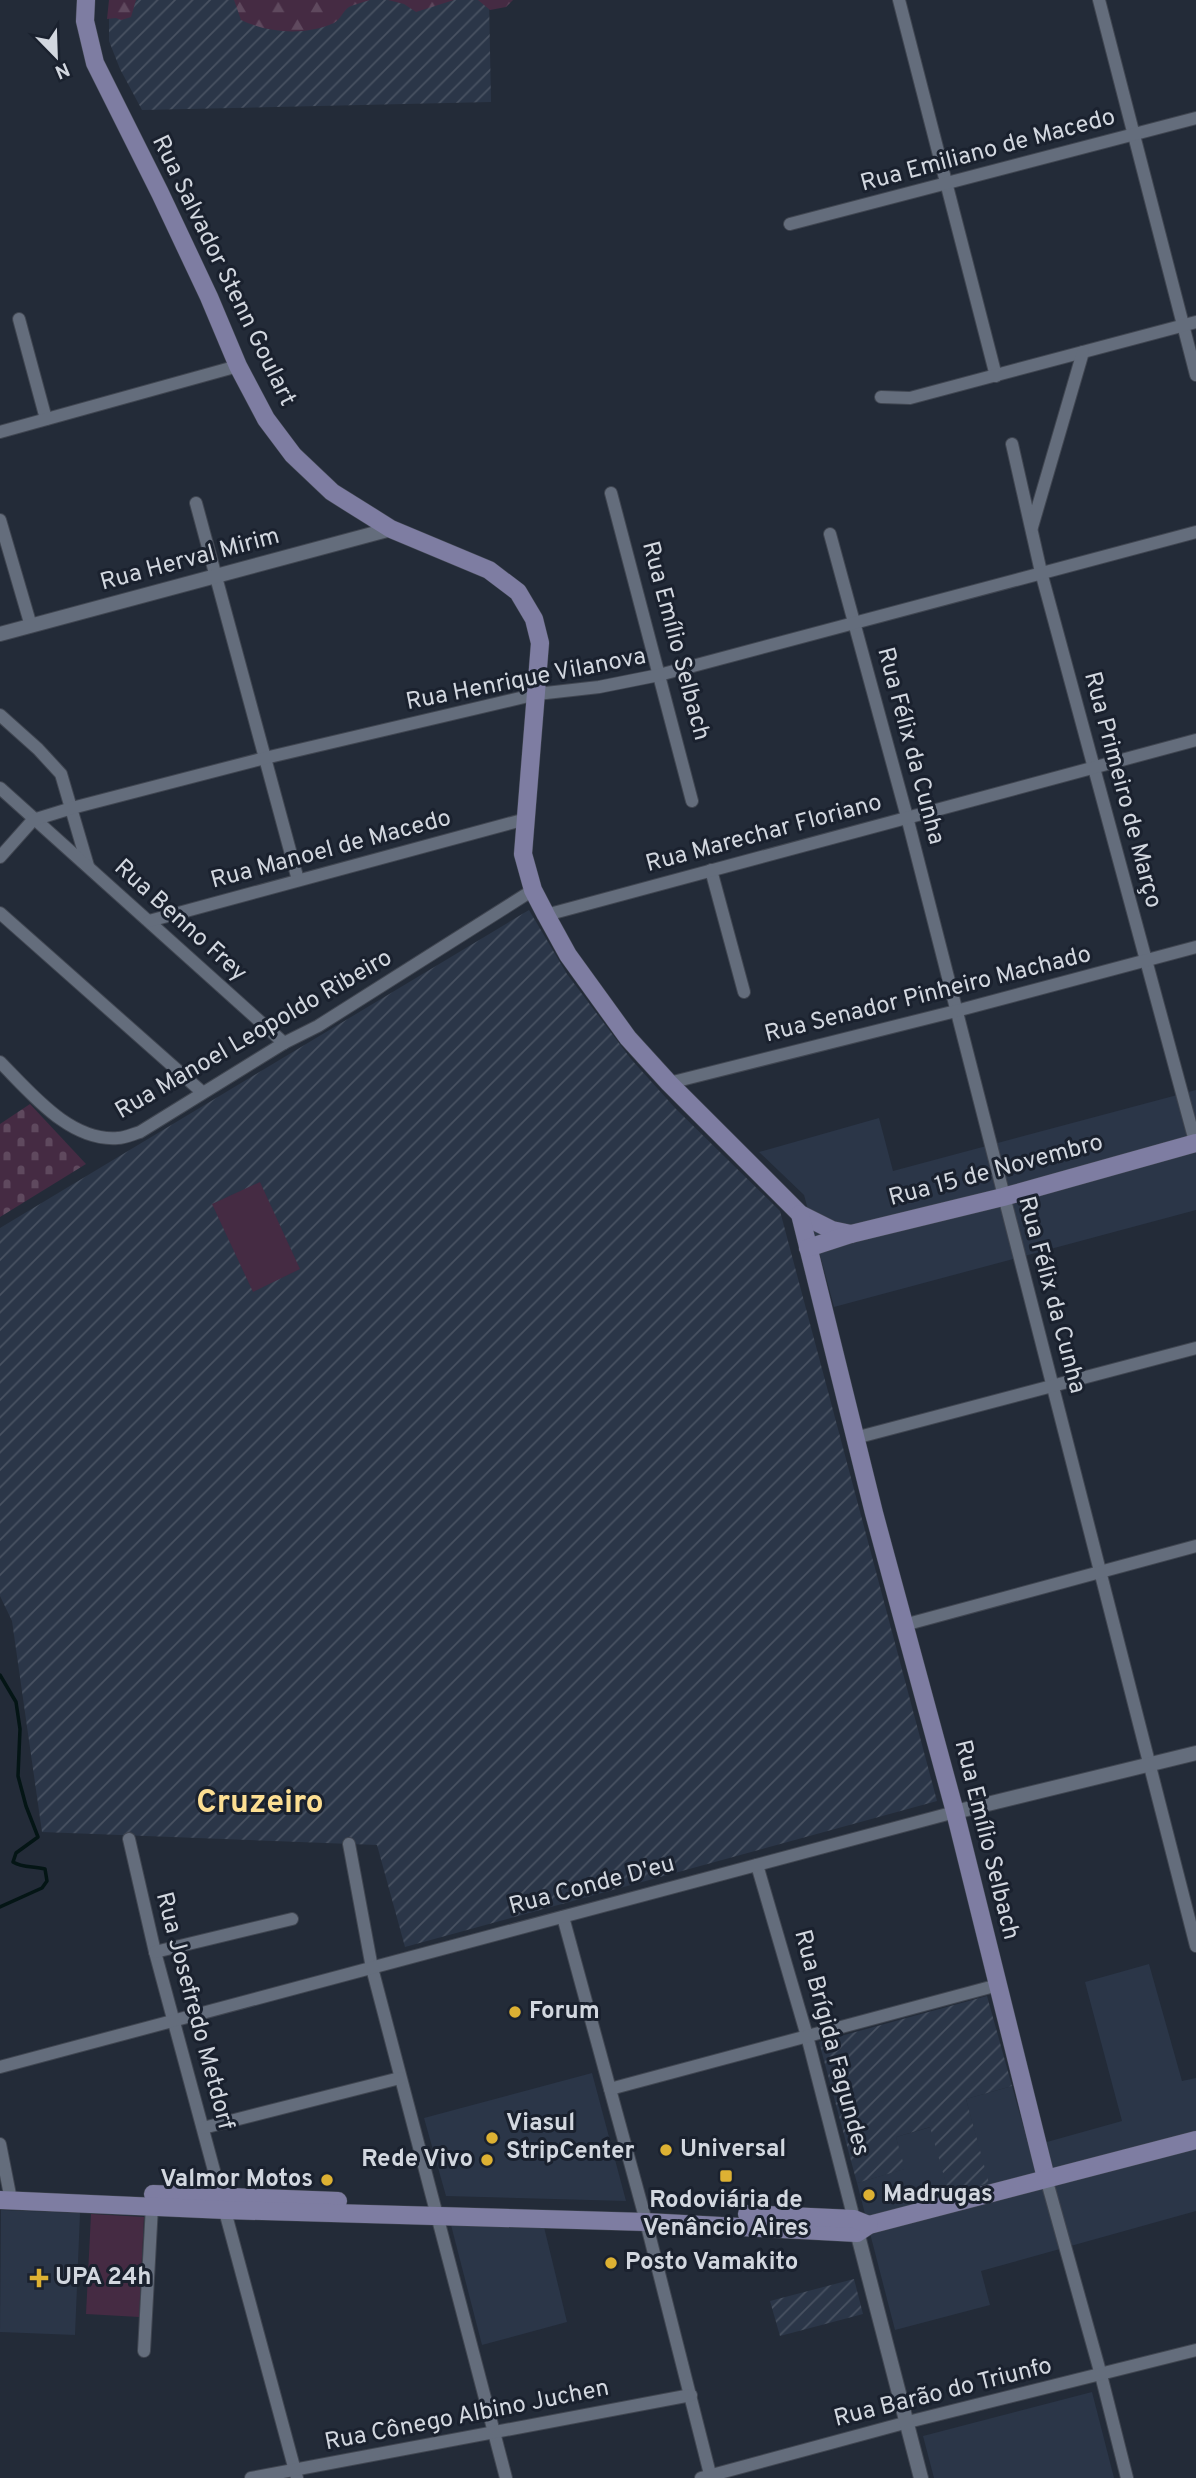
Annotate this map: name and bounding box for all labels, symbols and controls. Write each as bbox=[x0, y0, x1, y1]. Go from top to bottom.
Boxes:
north arrow bbox=[21, 21, 91, 91]
text: N bbox=[51, 56, 73, 84]
street label: Rua Emiliano de Macedo bbox=[857, 103, 1119, 199]
street label: Rua Salvador Stenn Goulart bbox=[144, 131, 302, 411]
street label: Rua Herval Mirim bbox=[97, 522, 283, 598]
street label: Rua Emílio Selbach bbox=[634, 538, 716, 744]
street label: Rua Henrique Vilanova bbox=[404, 642, 648, 718]
street label: Rua Félix da Cunha bbox=[869, 644, 951, 848]
street label: Rua Primeiro de Março bbox=[1076, 669, 1168, 911]
street label: Rua Marechar Floriano bbox=[643, 788, 885, 880]
street label: Rua Manoel de Macedo bbox=[208, 803, 454, 897]
street label: Rua Benno Frey bbox=[107, 853, 253, 989]
street label: Rua Senador Pinheiro Machado bbox=[762, 940, 1094, 1050]
street label: Rua Manoel Leopoldo Ribeiro bbox=[110, 943, 398, 1127]
street label: Rua 15 de Novembro bbox=[886, 1128, 1106, 1214]
street label: Rua Félix da Cunha bbox=[1010, 1193, 1092, 1397]
street label: Rua Emílio Selbach bbox=[947, 1737, 1025, 1943]
district label: Cruzeiro bbox=[196, 1784, 324, 1824]
street label: Rua Conde D'eu bbox=[506, 1849, 678, 1923]
street label: Rua Josefredo Metdorf bbox=[148, 1889, 240, 2133]
street label: Rua Brígida Fagundes bbox=[786, 1927, 876, 2159]
place label: Forum bbox=[529, 1997, 600, 2027]
marker: Forum bbox=[507, 2004, 523, 2020]
place label: Viasul StripCenter bbox=[506, 2109, 634, 2167]
marker: Viasul StripCenter bbox=[484, 2130, 500, 2146]
place label: Universal bbox=[680, 2135, 786, 2165]
marker: Universal bbox=[658, 2142, 674, 2158]
place label: Rede Vivo bbox=[361, 2145, 473, 2175]
marker: Rede Vivo bbox=[479, 2152, 495, 2168]
place label: Valmor Motos bbox=[160, 2165, 313, 2195]
marker: Rodoviária de Venâncio Aires bbox=[718, 2168, 734, 2184]
marker: Valmor Motos bbox=[319, 2172, 335, 2188]
place label: Madrugas bbox=[883, 2180, 993, 2210]
place label: Rodoviária de Venâncio Aires bbox=[643, 2186, 809, 2244]
marker: Madrugas bbox=[861, 2187, 877, 2203]
place label: Posto Vamakito bbox=[625, 2248, 798, 2278]
marker: Posto Vamakito bbox=[603, 2255, 619, 2271]
place label: UPA 24h bbox=[55, 2263, 152, 2293]
marker: UPA 24h bbox=[29, 2268, 49, 2288]
street label: Rua Barão do Triunfo bbox=[831, 2351, 1055, 2435]
street label: Rua Cônego Albino Juchen bbox=[322, 2374, 612, 2458]

